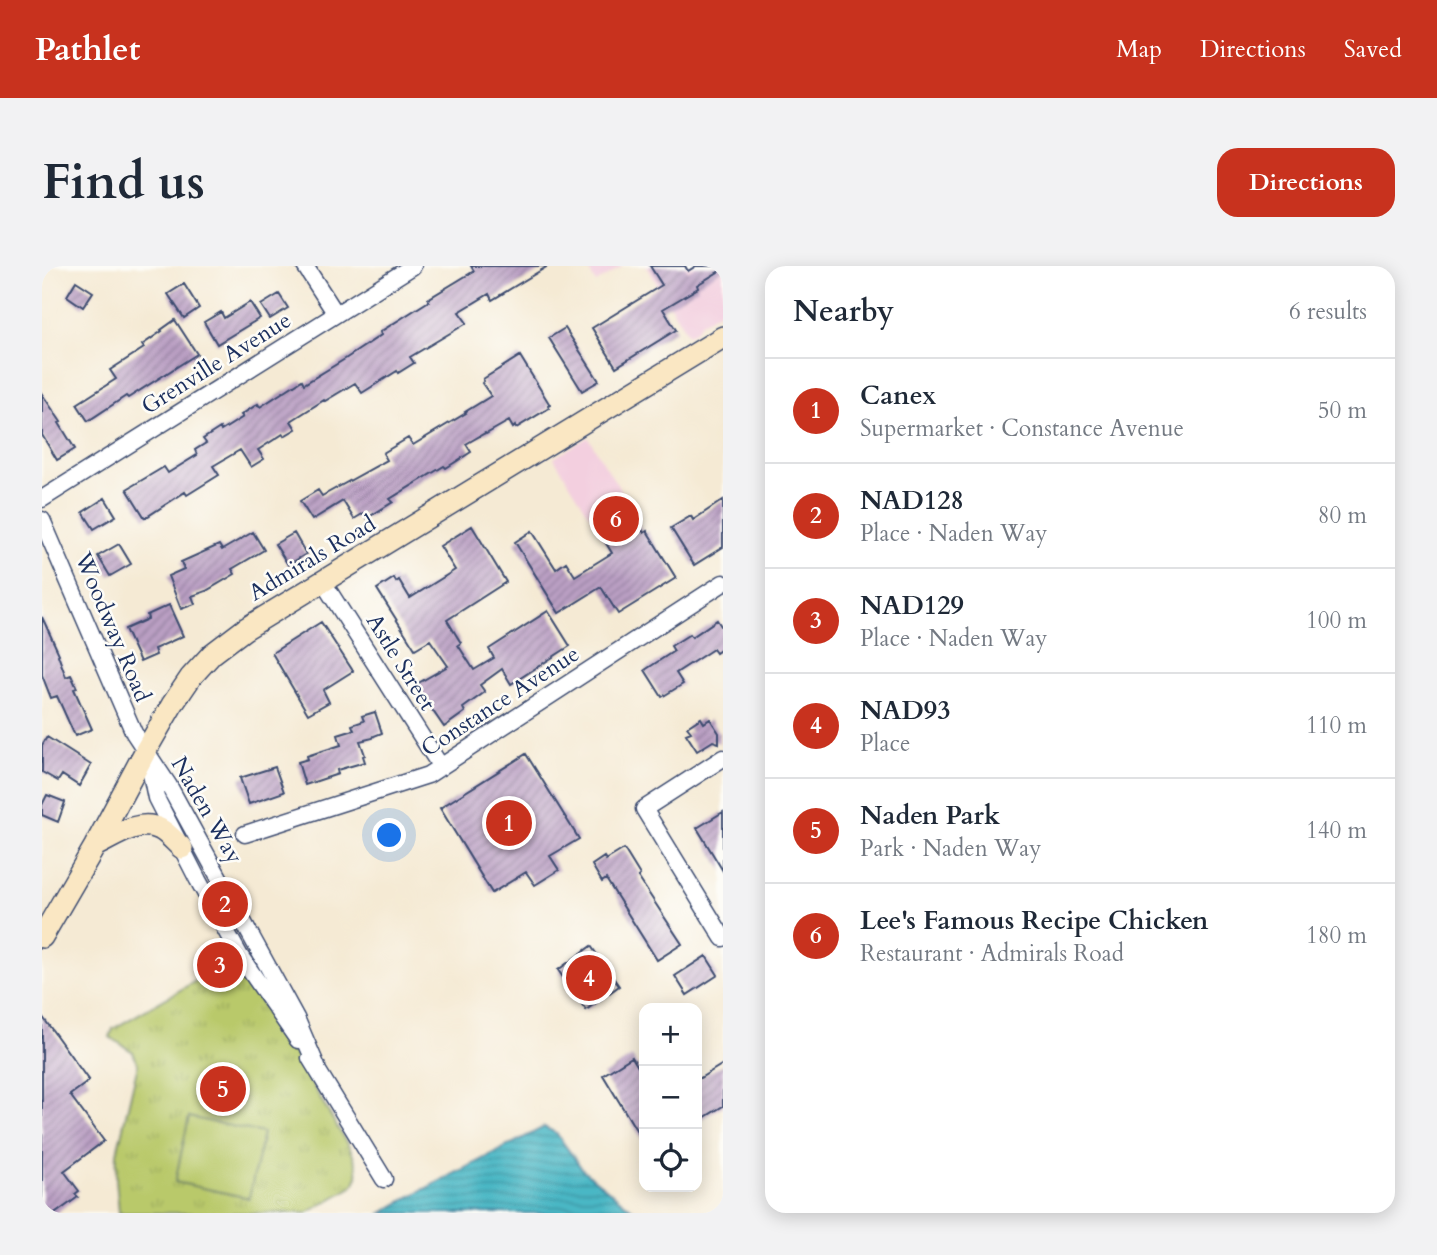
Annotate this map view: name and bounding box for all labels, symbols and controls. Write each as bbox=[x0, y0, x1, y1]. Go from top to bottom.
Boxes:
text: Pathlet bbox=[35, 27, 140, 72]
text: Map bbox=[1116, 33, 1162, 66]
text: Directions bbox=[1200, 33, 1306, 66]
text: Saved bbox=[1344, 33, 1402, 66]
button: Directions bbox=[1217, 148, 1395, 217]
text: Find us bbox=[42, 149, 205, 216]
text: Nearby bbox=[793, 291, 894, 332]
text: 6 results bbox=[1289, 296, 1367, 327]
street label: Grenville Avenue bbox=[135, 305, 297, 421]
text: Canex bbox=[860, 378, 936, 413]
text: 1 bbox=[810, 395, 822, 426]
text: 50 m bbox=[1318, 395, 1367, 426]
text: Supermarket · Constance Avenue bbox=[860, 413, 1184, 444]
text: NAD128 bbox=[860, 483, 964, 518]
pin: 6 bbox=[593, 493, 639, 545]
text: 2 bbox=[810, 500, 822, 531]
text: 80 m bbox=[1318, 500, 1367, 531]
street label: Admirals Road bbox=[243, 507, 382, 608]
text: Place · Naden Way bbox=[860, 518, 1048, 549]
street label: Woodway Road bbox=[67, 546, 159, 707]
text: NAD129 bbox=[860, 588, 964, 623]
text: 3 bbox=[810, 605, 822, 636]
text: 100 m bbox=[1306, 605, 1367, 636]
street label: Astle Street bbox=[359, 608, 443, 716]
text: Place · Naden Way bbox=[860, 623, 1048, 654]
street label: Constance Avenue bbox=[415, 638, 585, 764]
text: NAD93 bbox=[860, 693, 950, 728]
text: 4 bbox=[810, 710, 822, 741]
text: 110 m bbox=[1306, 710, 1367, 741]
text: Place bbox=[860, 728, 910, 759]
street label: Naden Way bbox=[164, 751, 250, 869]
pin: 1 bbox=[486, 797, 532, 849]
text: Naden Park bbox=[860, 798, 1000, 833]
text: 5 bbox=[810, 815, 822, 846]
text: 140 m bbox=[1306, 815, 1367, 846]
your location bbox=[372, 818, 406, 852]
text: Park · Naden Way bbox=[860, 833, 1041, 864]
pin: 2 bbox=[202, 878, 248, 930]
text: Lee's Famous Recipe Chicken bbox=[860, 903, 1208, 938]
text: 6 bbox=[810, 920, 822, 951]
text: 180 m bbox=[1306, 920, 1367, 951]
text: Restaurant · Admirals Road bbox=[860, 938, 1124, 969]
pin: 3 bbox=[197, 939, 243, 991]
pin: 4 bbox=[566, 952, 612, 1004]
map controls bbox=[639, 1003, 702, 1192]
button: + bbox=[639, 1003, 702, 1066]
pin: 5 bbox=[200, 1063, 246, 1115]
button: − bbox=[639, 1066, 702, 1129]
button: locate bbox=[639, 1129, 702, 1192]

